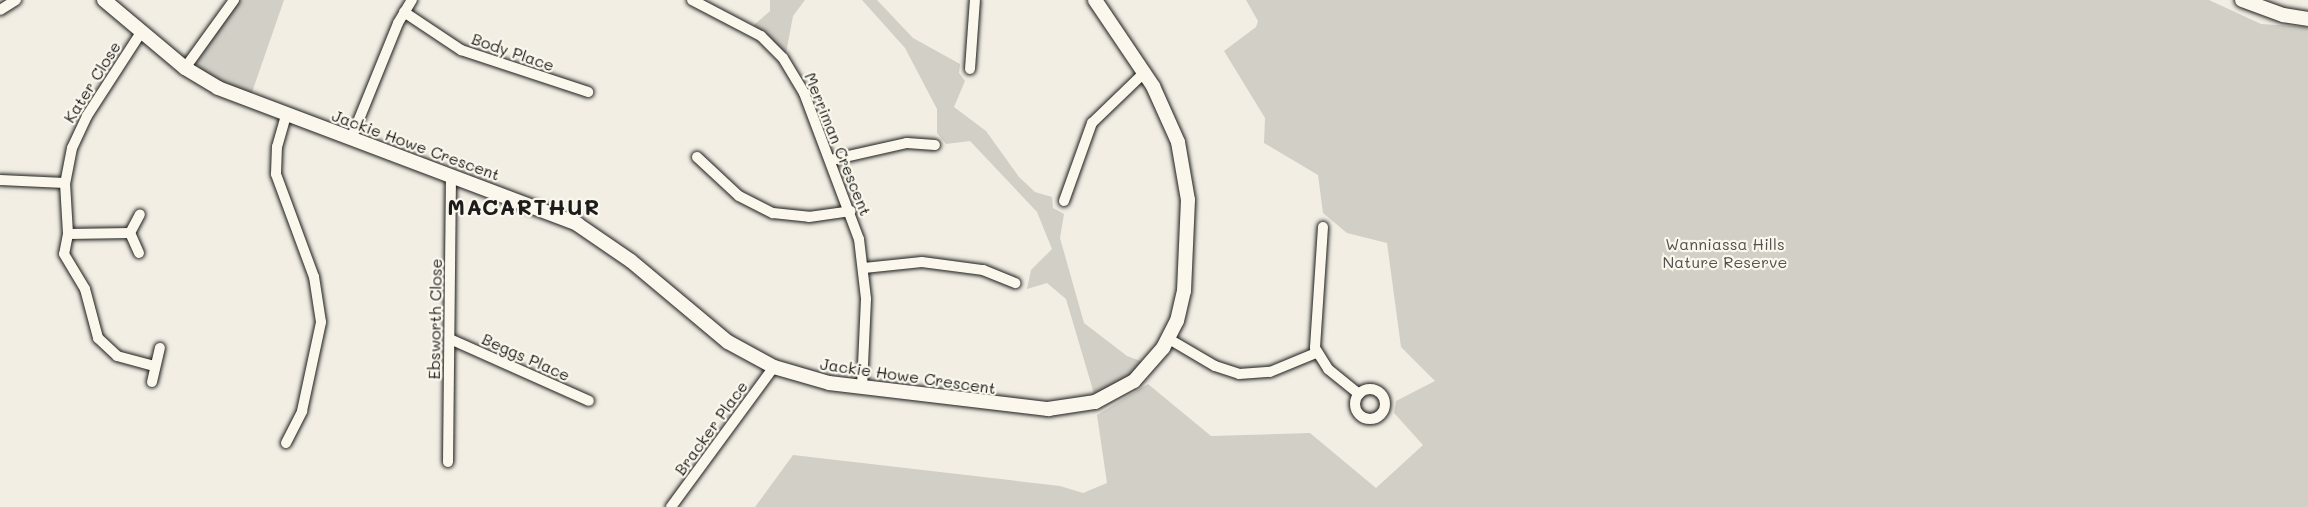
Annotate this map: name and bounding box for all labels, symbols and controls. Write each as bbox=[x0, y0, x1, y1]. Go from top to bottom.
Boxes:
street label: Body Place bbox=[469, 29, 557, 75]
street label: Kater Close bbox=[59, 38, 125, 126]
street label: Merriman Crescent bbox=[801, 70, 875, 218]
street label: Jackie Howe Crescent bbox=[329, 106, 503, 184]
district label: MACARTHUR bbox=[447, 194, 601, 220]
park label: Wanniassa Hills Nature Reserve bbox=[1663, 234, 1787, 272]
street label: Ebsworth Close bbox=[424, 258, 446, 380]
street label: Beggs Place bbox=[479, 329, 573, 385]
street label: Jackie Howe Crescent bbox=[819, 354, 997, 398]
street label: Bracker Place bbox=[670, 377, 752, 479]

